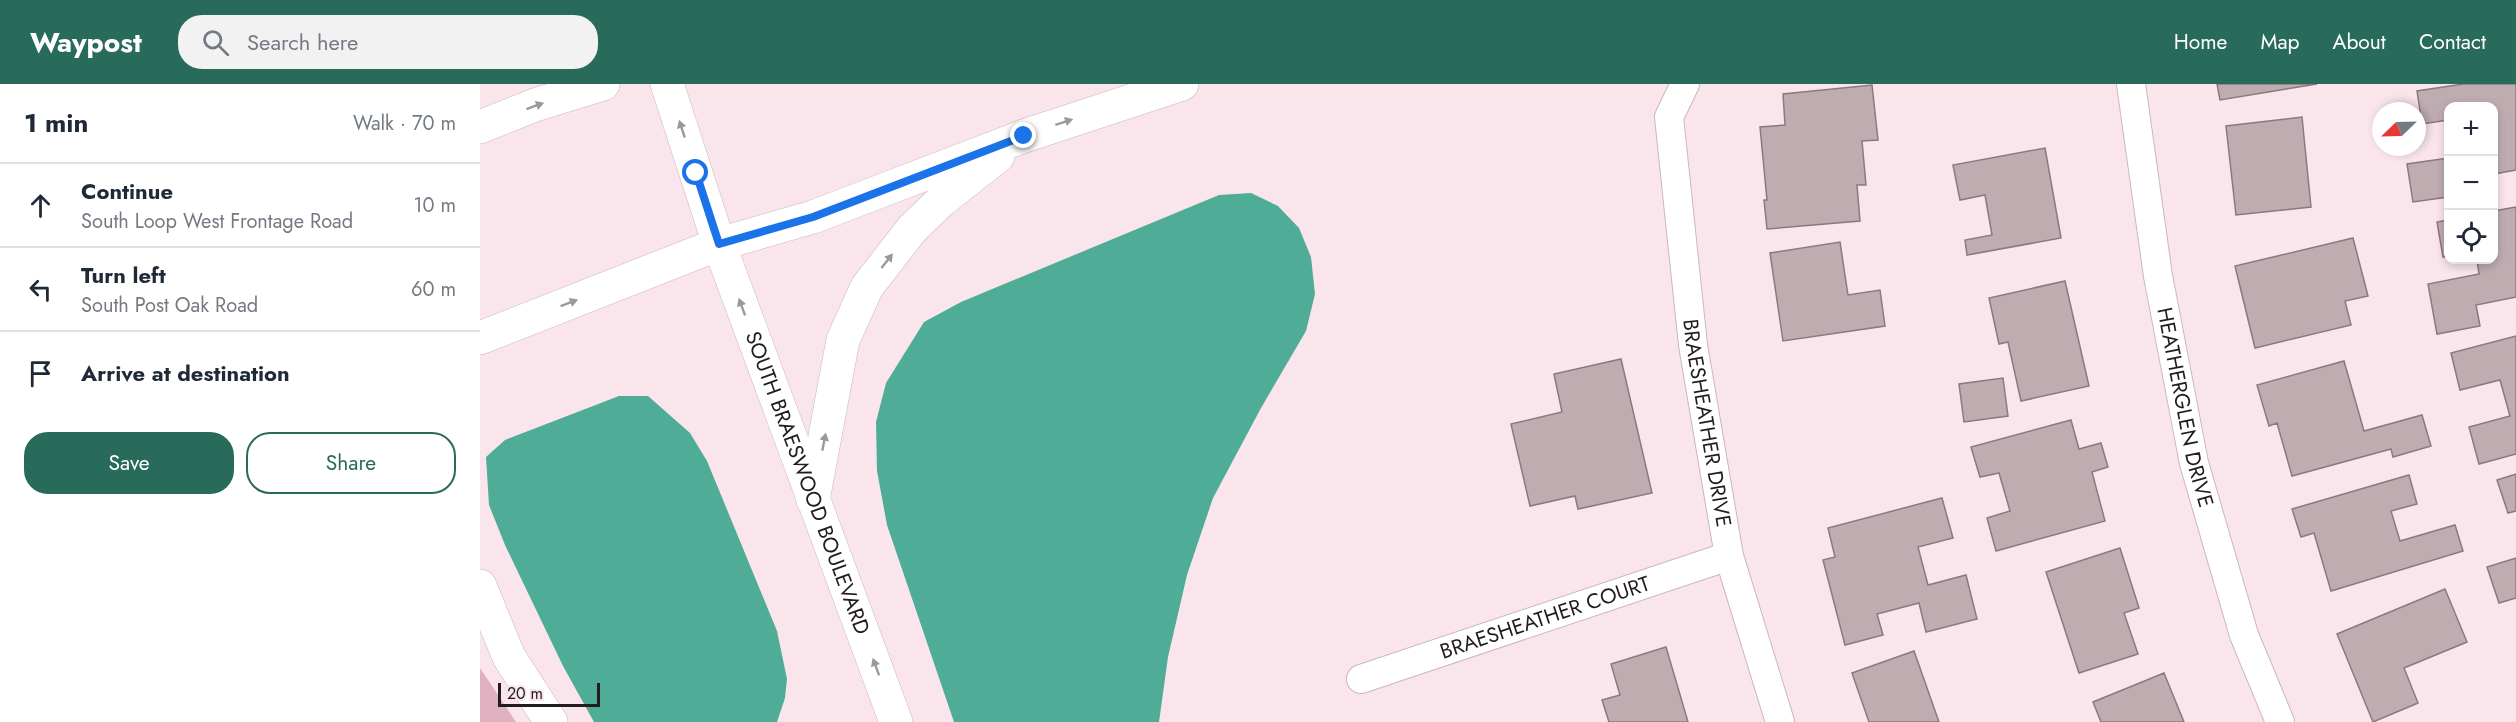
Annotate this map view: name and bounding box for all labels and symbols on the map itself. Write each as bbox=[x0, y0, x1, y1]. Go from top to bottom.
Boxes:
one-way arrow bbox=[526, 101, 544, 111]
north arrow bbox=[2372, 102, 2426, 156]
one-way arrow bbox=[1055, 117, 1073, 127]
one-way arrow bbox=[677, 120, 686, 138]
route end bbox=[1010, 122, 1036, 148]
route start bbox=[682, 159, 708, 185]
one-way arrow bbox=[881, 253, 894, 269]
one-way arrow bbox=[560, 297, 578, 307]
one-way arrow bbox=[737, 298, 747, 316]
street label: HEATHERGLEN DRIVE bbox=[2149, 305, 2221, 511]
street label: BRAESHEATHER DRIVE bbox=[1675, 317, 1739, 529]
street label: SOUTH BRAESWOOD BOULEVARD bbox=[738, 327, 877, 639]
one-way arrow bbox=[820, 432, 829, 451]
street label: BRAESHEATHER COURT bbox=[1436, 568, 1654, 667]
one-way arrow bbox=[870, 658, 880, 676]
scale bar bbox=[498, 680, 600, 708]

